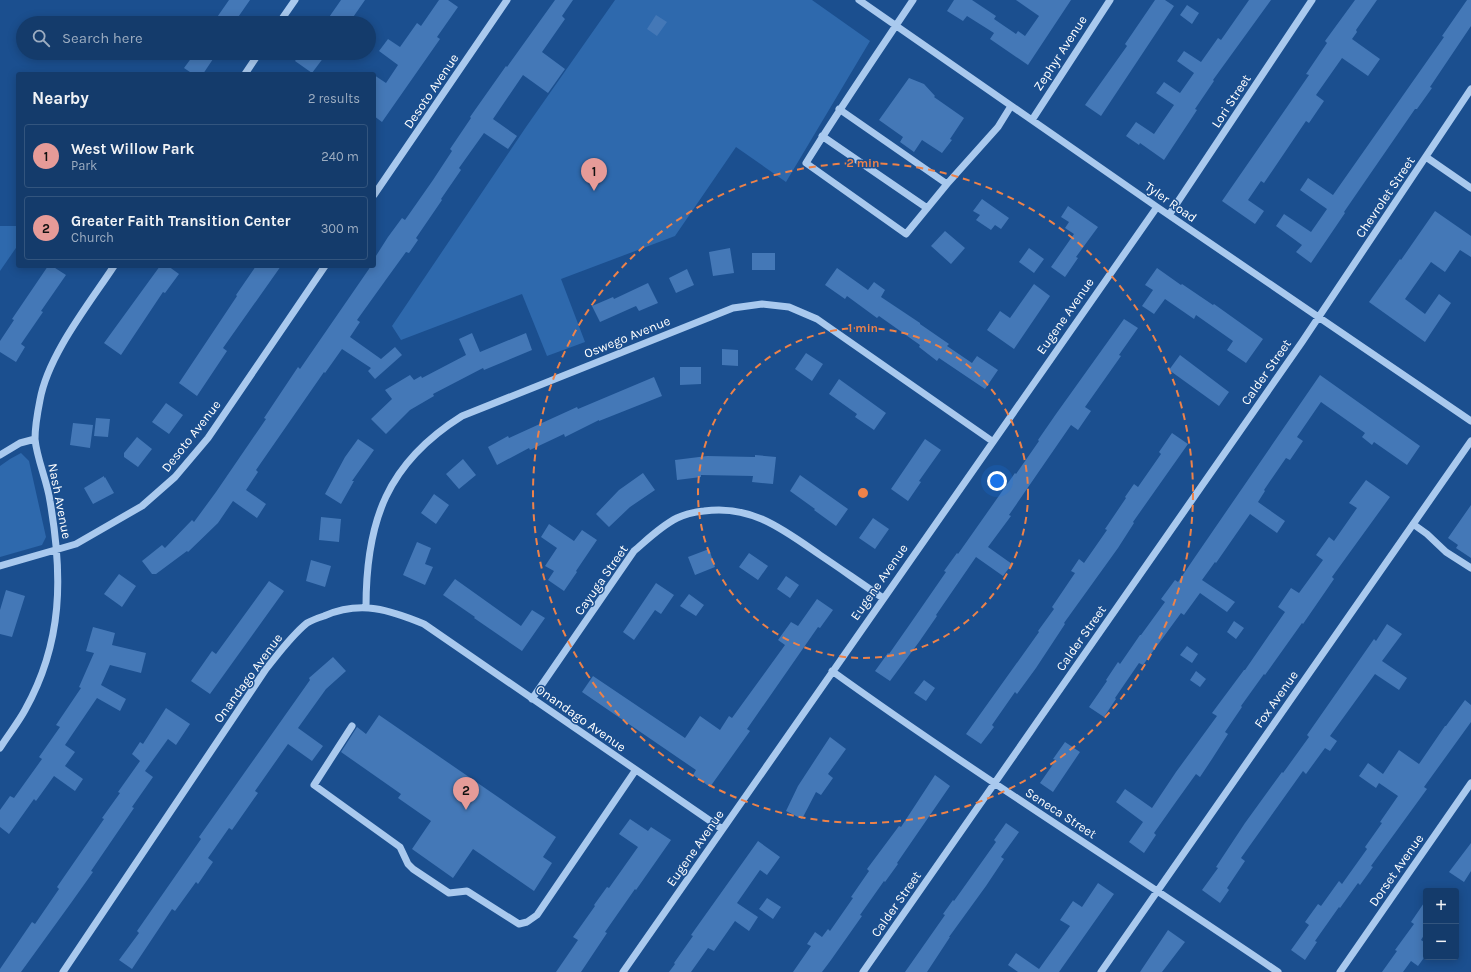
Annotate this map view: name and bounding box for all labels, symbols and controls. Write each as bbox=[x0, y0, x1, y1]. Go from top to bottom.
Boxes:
street label: Zephyr Avenue bbox=[1030, 12, 1090, 93]
search box bbox=[16, 16, 376, 60]
icon: search bbox=[30, 27, 52, 49]
text: Search here bbox=[62, 29, 143, 47]
street label: Desoto Avenue bbox=[400, 50, 462, 131]
street label: Lori Street bbox=[1208, 71, 1254, 130]
text: Nearby bbox=[32, 88, 89, 108]
text: 2 results bbox=[308, 91, 360, 106]
text: West Willow Park bbox=[71, 140, 194, 158]
text: 1 bbox=[44, 149, 48, 164]
text: 240 m bbox=[321, 149, 359, 164]
street label: Chevrolet Street bbox=[1352, 153, 1418, 240]
text: 2 min bbox=[846, 156, 880, 170]
text: Park bbox=[71, 158, 97, 173]
pin: 1 bbox=[581, 158, 607, 191]
street label: Tyler Road bbox=[1142, 179, 1200, 225]
text: Greater Faith Transition Center bbox=[71, 212, 290, 230]
text: 2 bbox=[42, 221, 50, 236]
text: 300 m bbox=[321, 221, 359, 236]
text: Church bbox=[71, 230, 114, 245]
street label: Eugene Avenue bbox=[1033, 275, 1097, 357]
street label: Oswego Avenue bbox=[582, 313, 673, 361]
text: 1 min bbox=[848, 321, 878, 335]
street label: Calder Street bbox=[1238, 336, 1294, 408]
street label: Desoto Avenue bbox=[158, 397, 224, 475]
street label: Nash Avenue bbox=[45, 462, 75, 540]
your location bbox=[987, 471, 1007, 491]
centre of rings bbox=[856, 486, 870, 500]
street label: Eugene Avenue bbox=[847, 541, 911, 623]
street label: Cayuga Street bbox=[571, 542, 631, 618]
street label: Calder Street bbox=[1053, 602, 1109, 674]
street label: Onandago Avenue bbox=[211, 630, 286, 725]
street label: Fox Avenue bbox=[1251, 667, 1301, 730]
street label: Onandago Avenue bbox=[533, 681, 629, 755]
pin: 2 bbox=[453, 777, 479, 810]
street label: Seneca Street bbox=[1023, 784, 1099, 842]
street label: Eugene Avenue bbox=[663, 807, 727, 889]
street label: Dorset Avenue bbox=[1366, 831, 1427, 909]
street label: Calder Street bbox=[868, 868, 924, 940]
map controls bbox=[1423, 888, 1459, 960]
button: + bbox=[1423, 888, 1459, 924]
button: − bbox=[1423, 924, 1459, 960]

